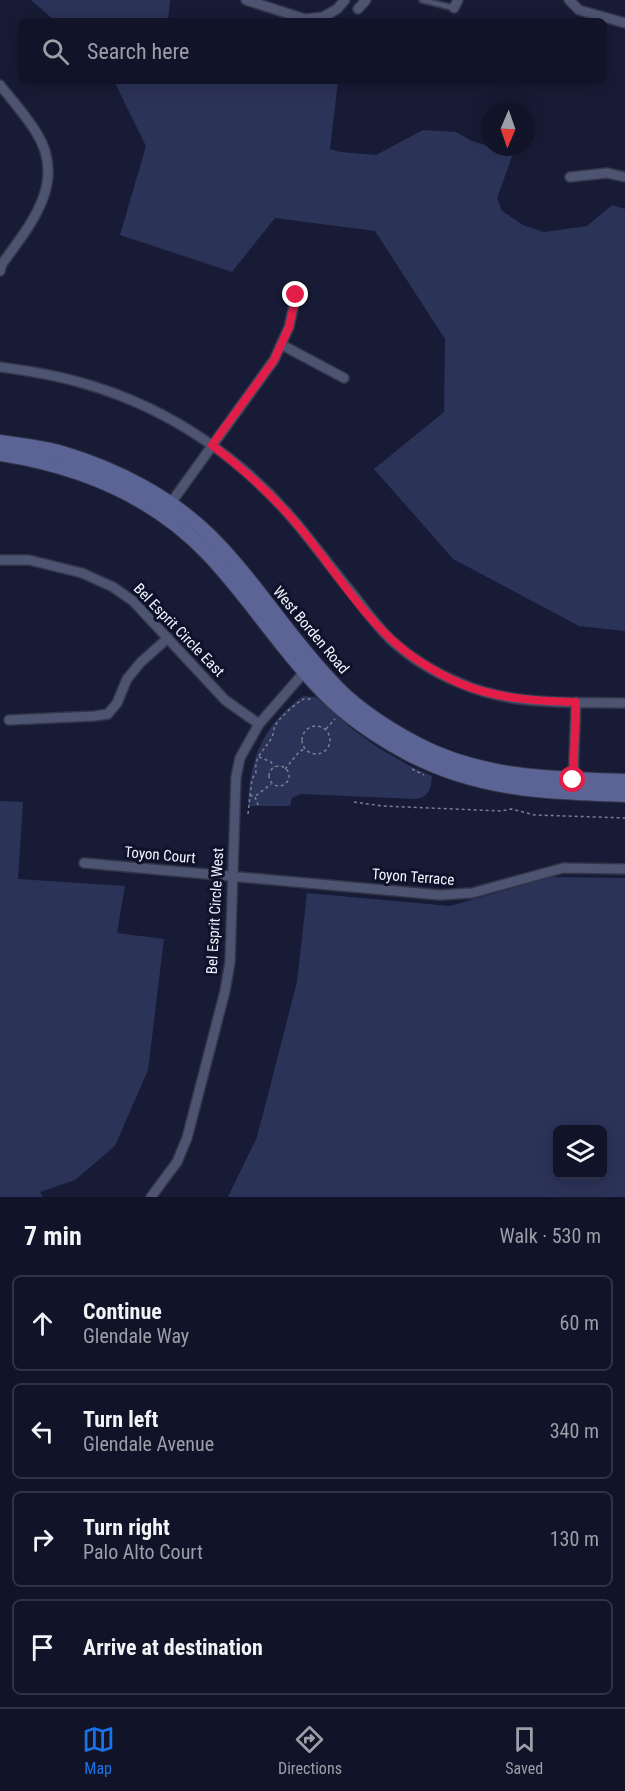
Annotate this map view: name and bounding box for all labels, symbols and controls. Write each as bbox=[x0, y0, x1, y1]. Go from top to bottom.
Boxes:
search box bbox=[18, 18, 607, 84]
icon: search bbox=[39, 35, 72, 68]
text: Search here bbox=[87, 39, 189, 64]
north arrow bbox=[481, 102, 535, 156]
route end bbox=[282, 281, 308, 307]
street label: Bel Esprit Circle East bbox=[130, 580, 228, 680]
street label: West Borden Road bbox=[269, 583, 353, 677]
route start bbox=[559, 766, 585, 792]
street label: Toyon Court bbox=[124, 843, 196, 867]
street label: Bel Esprit Circle West bbox=[203, 847, 227, 975]
street label: Toyon Terrace bbox=[371, 865, 455, 889]
map controls bbox=[553, 1125, 607, 1179]
button: layers bbox=[553, 1125, 607, 1179]
text: 7 min bbox=[24, 1221, 82, 1251]
text: Walk · 530 m bbox=[500, 1224, 601, 1248]
text: Continue bbox=[83, 1299, 162, 1324]
icon: ahead bbox=[26, 1307, 59, 1340]
text: 60 m bbox=[560, 1311, 599, 1335]
text: Glendale Way bbox=[83, 1324, 189, 1348]
text: Turn left bbox=[83, 1407, 158, 1432]
icon: left bbox=[26, 1415, 59, 1448]
text: 340 m bbox=[550, 1419, 599, 1443]
text: Glendale Avenue bbox=[83, 1432, 214, 1456]
text: Turn right bbox=[83, 1515, 170, 1540]
icon: right bbox=[26, 1523, 59, 1556]
text: 130 m bbox=[550, 1527, 599, 1551]
text: Palo Alto Court bbox=[83, 1540, 203, 1564]
icon: arrive bbox=[26, 1631, 59, 1664]
text: Arrive at destination bbox=[83, 1635, 263, 1660]
tab: Map bbox=[82, 1723, 115, 1778]
tab: Directions bbox=[278, 1723, 342, 1778]
tab: Saved bbox=[505, 1723, 543, 1778]

